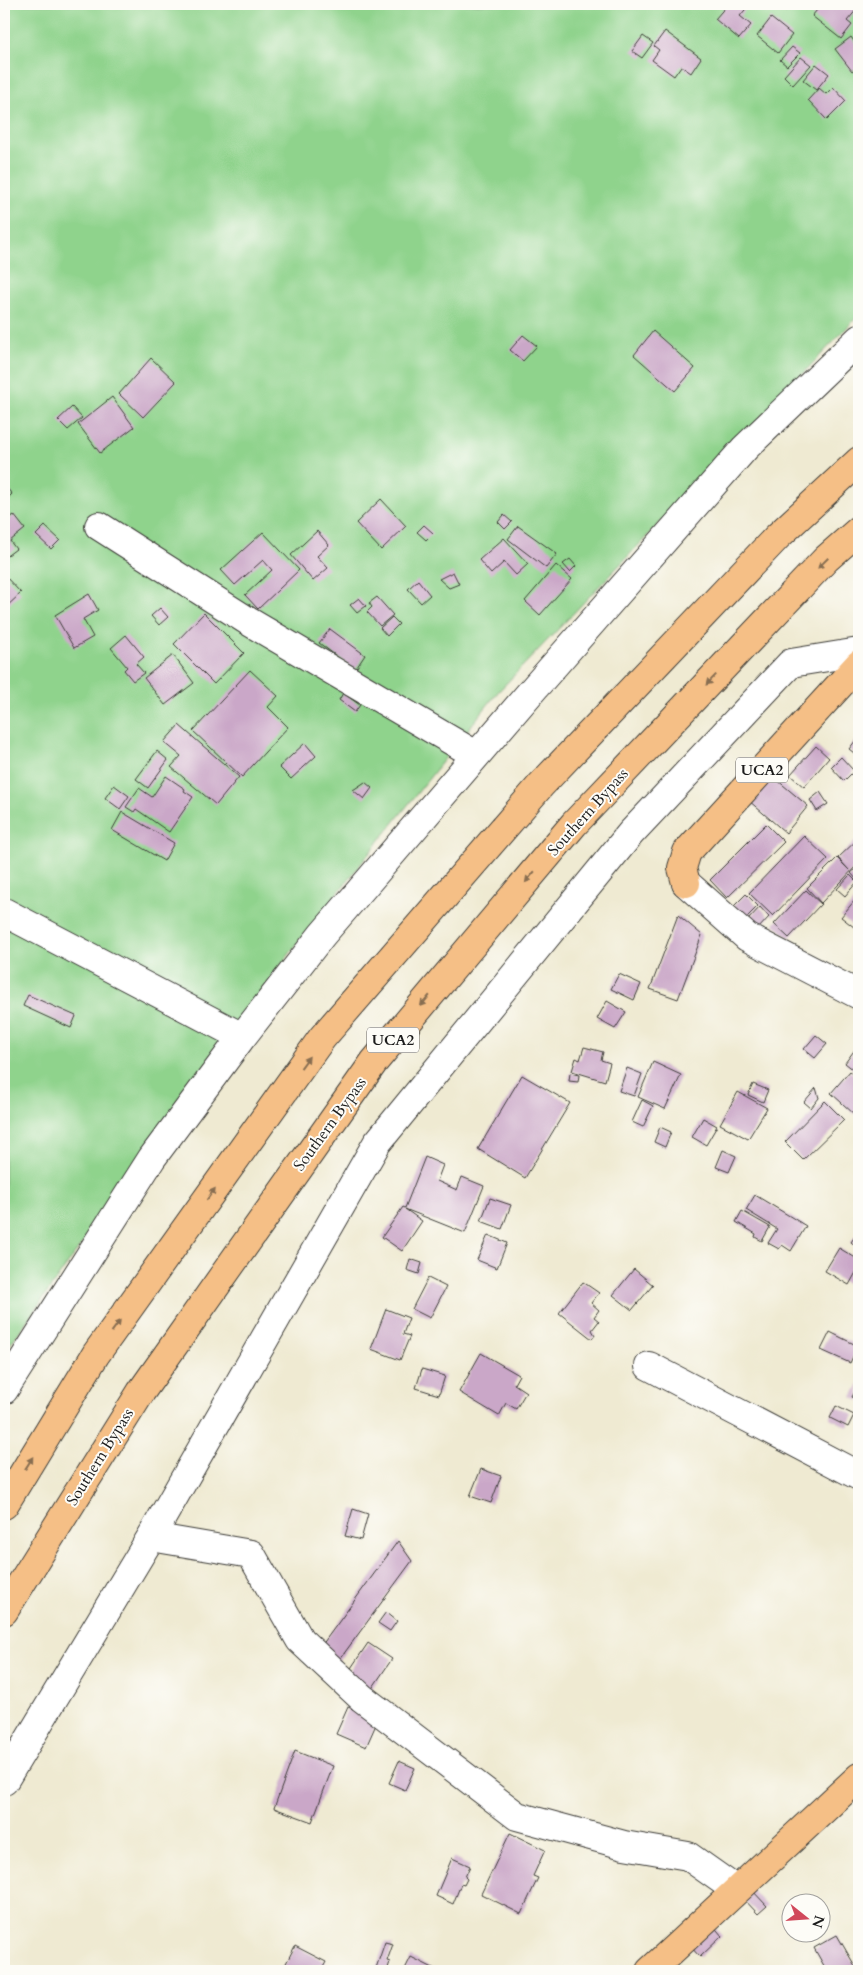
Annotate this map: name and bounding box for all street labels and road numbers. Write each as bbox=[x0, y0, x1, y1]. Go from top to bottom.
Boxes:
road number: UCA2 bbox=[736, 758, 788, 782]
street label: Southern Bypass bbox=[543, 763, 633, 861]
road number: UCA2 bbox=[367, 1028, 419, 1052]
street label: Southern Bypass bbox=[288, 1073, 372, 1175]
street label: Southern Bypass bbox=[61, 1404, 139, 1510]

